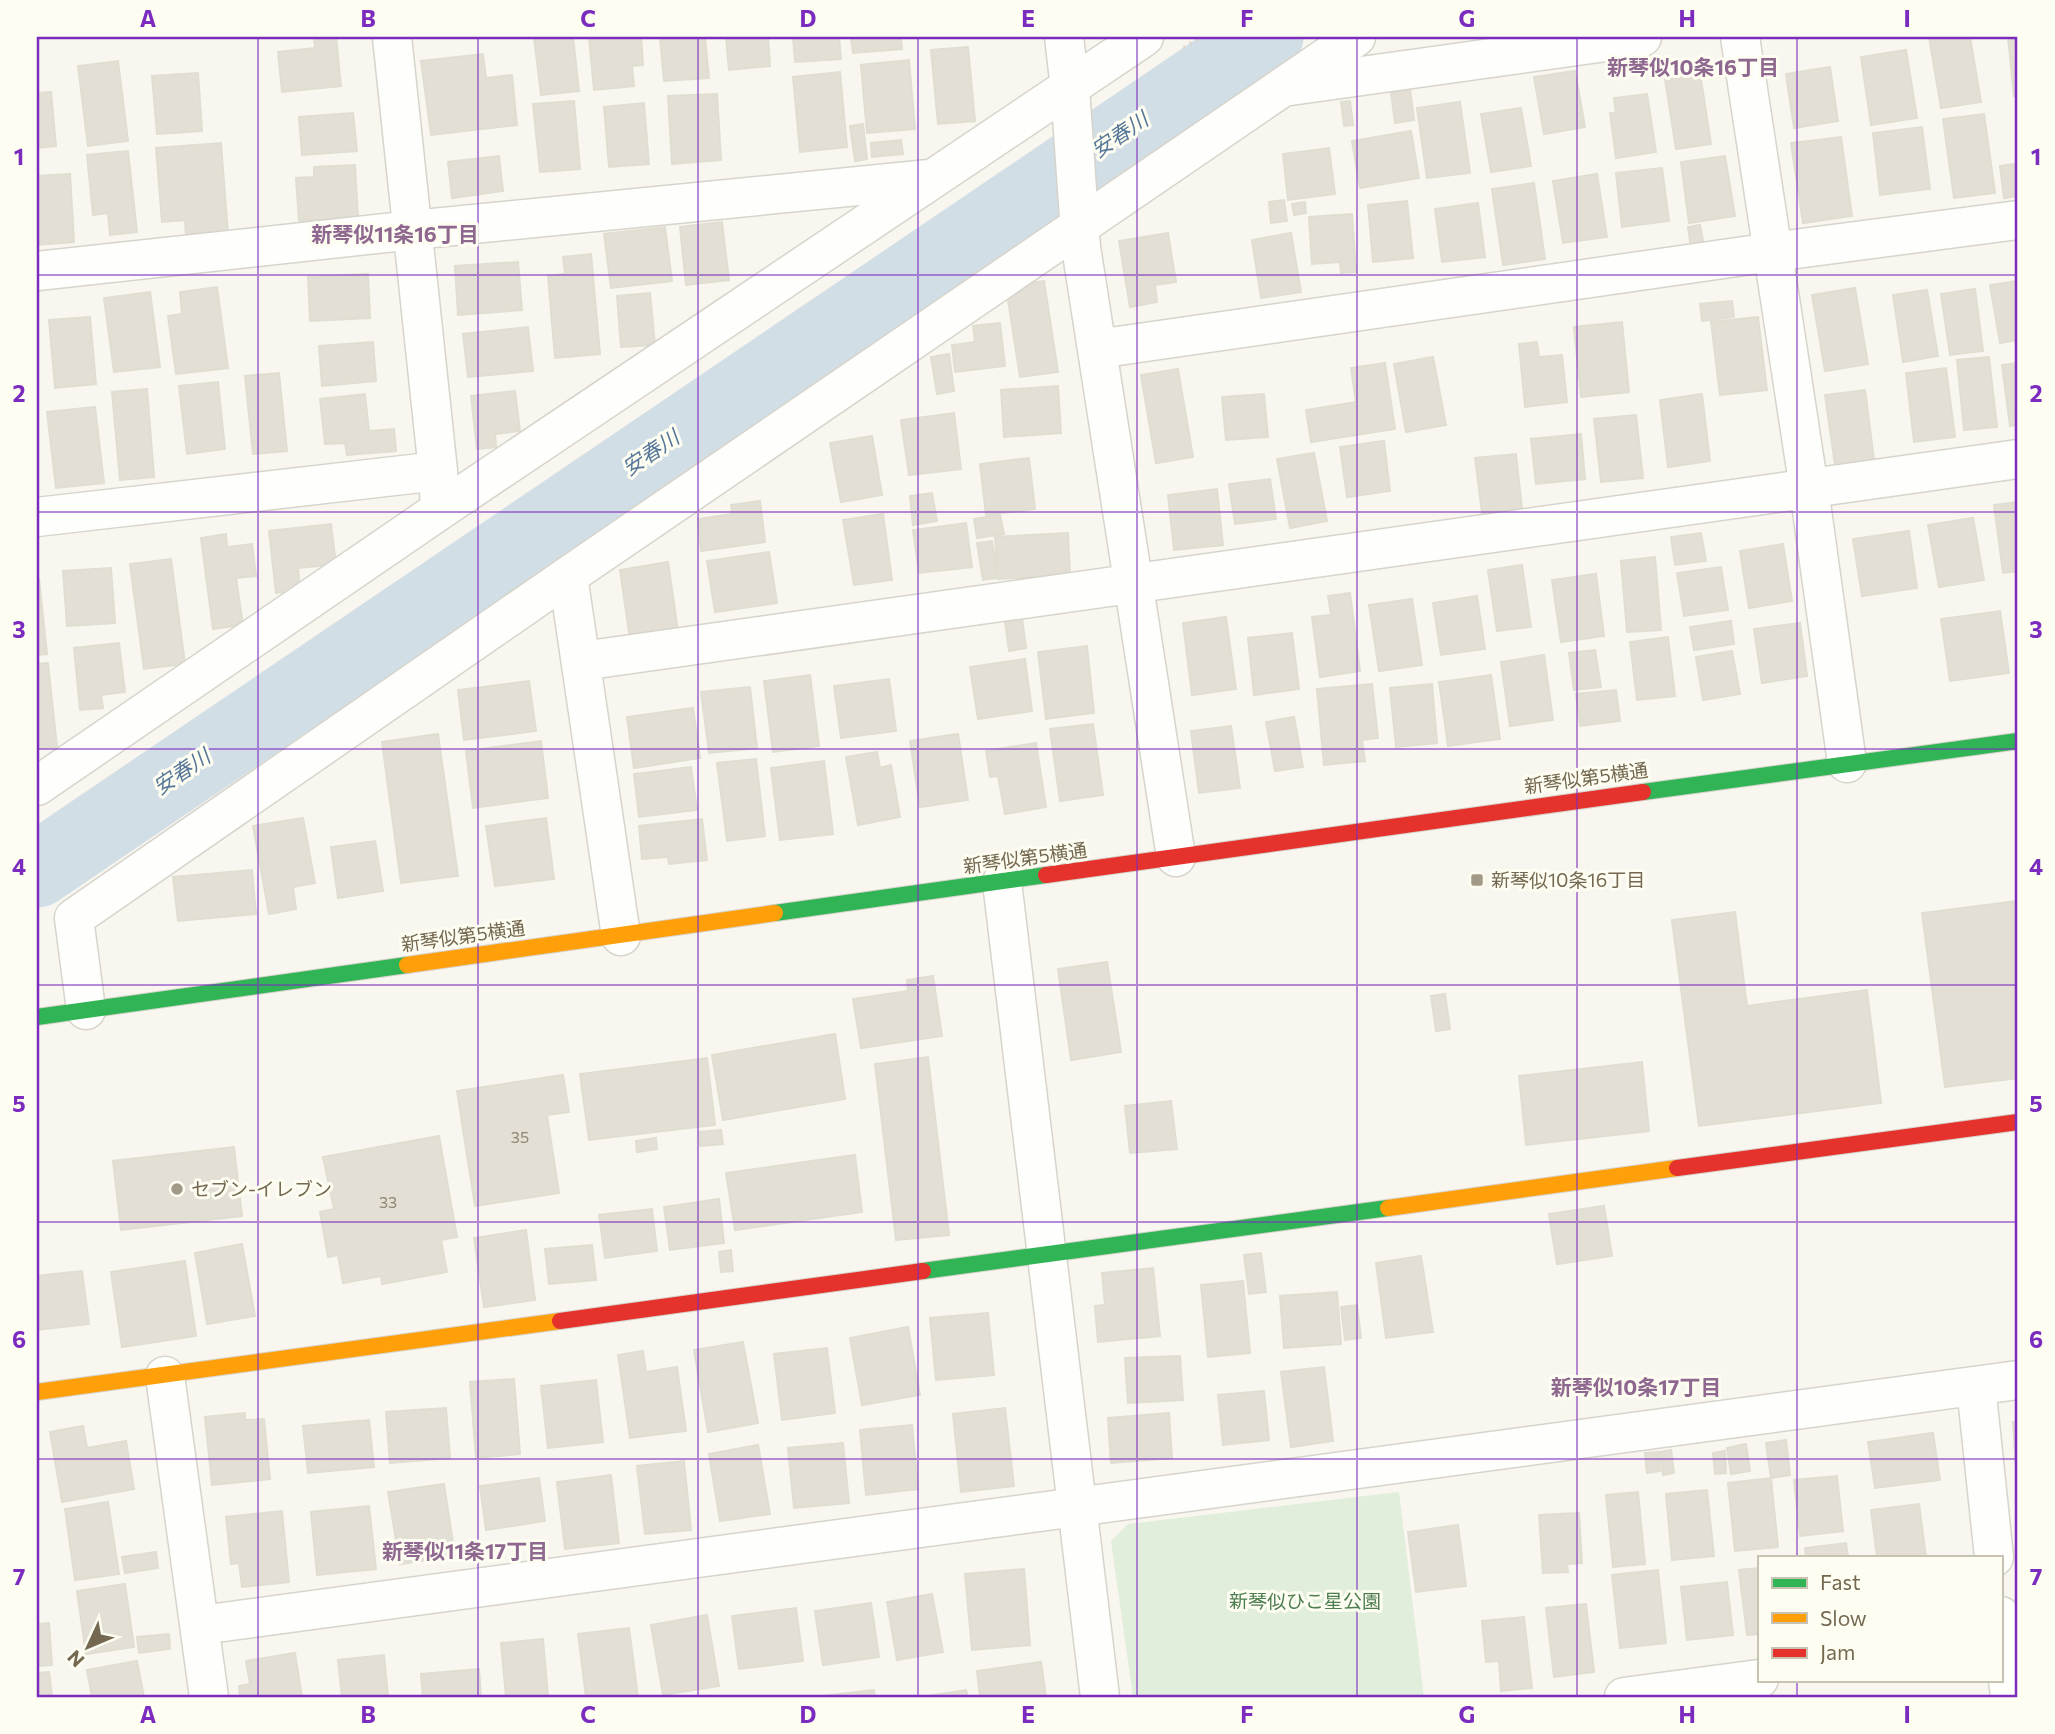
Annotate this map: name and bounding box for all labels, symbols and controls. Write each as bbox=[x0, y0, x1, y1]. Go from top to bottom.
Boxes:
text: A bbox=[140, 4, 157, 32]
text: B bbox=[360, 4, 376, 32]
text: C bbox=[580, 4, 596, 32]
text: D bbox=[800, 4, 817, 32]
text: E bbox=[1021, 4, 1035, 32]
text: F bbox=[1240, 4, 1254, 32]
text: G bbox=[1459, 4, 1475, 32]
text: H bbox=[1678, 4, 1696, 32]
text: I bbox=[1903, 4, 1911, 32]
district label: 新琴似10条16丁目 bbox=[1607, 54, 1779, 79]
water label: 安春川 bbox=[1086, 105, 1154, 162]
text: 1 bbox=[14, 142, 24, 170]
text: 1 bbox=[2031, 142, 2041, 170]
district label: 新琴似11条16丁目 bbox=[311, 221, 479, 246]
text: 2 bbox=[12, 379, 26, 407]
text: 2 bbox=[2029, 379, 2043, 407]
water label: 安春川 bbox=[617, 423, 685, 480]
text: 3 bbox=[12, 615, 26, 643]
text: 3 bbox=[2029, 615, 2043, 643]
water label: 安春川 bbox=[148, 742, 216, 799]
street label: 新琴似第5横通 bbox=[1522, 757, 1649, 798]
street label: 新琴似第5横通 bbox=[961, 837, 1088, 878]
text: 4 bbox=[12, 852, 26, 880]
text: 4 bbox=[2029, 852, 2043, 880]
place label: 新琴似10条16丁目 bbox=[1491, 868, 1645, 891]
marker: 新琴似10条16丁目 bbox=[1469, 872, 1485, 888]
street label: 新琴似第5横通 bbox=[399, 915, 526, 956]
text: 5 bbox=[12, 1089, 26, 1117]
text: 5 bbox=[2029, 1089, 2043, 1117]
house number: 35 bbox=[511, 1127, 529, 1146]
place label: セブン-イレブン bbox=[191, 1177, 332, 1200]
marker: セブン-イレブン bbox=[169, 1181, 185, 1197]
house number: 33 bbox=[379, 1192, 397, 1211]
text: 6 bbox=[12, 1325, 26, 1353]
text: 6 bbox=[2029, 1325, 2043, 1353]
district label: 新琴似10条17丁目 bbox=[1551, 1374, 1721, 1399]
district label: 新琴似11条17丁目 bbox=[382, 1538, 548, 1563]
legend bbox=[1758, 1556, 2002, 1682]
text: 7 bbox=[13, 1562, 25, 1590]
text: 7 bbox=[2030, 1562, 2042, 1590]
text: Fast bbox=[1820, 1569, 1861, 1594]
park label: 新琴似ひこ星公園 bbox=[1229, 1589, 1381, 1612]
text: Slow bbox=[1820, 1605, 1867, 1630]
north arrow bbox=[52, 1612, 122, 1682]
text: Jam bbox=[1820, 1639, 1855, 1664]
text: N bbox=[62, 1646, 89, 1672]
text: A bbox=[140, 1700, 157, 1728]
text: B bbox=[360, 1700, 376, 1728]
text: C bbox=[580, 1700, 596, 1728]
text: D bbox=[800, 1700, 817, 1728]
text: E bbox=[1021, 1700, 1035, 1728]
text: F bbox=[1240, 1700, 1254, 1728]
text: G bbox=[1459, 1700, 1475, 1728]
text: H bbox=[1678, 1700, 1696, 1728]
text: I bbox=[1903, 1700, 1911, 1728]

